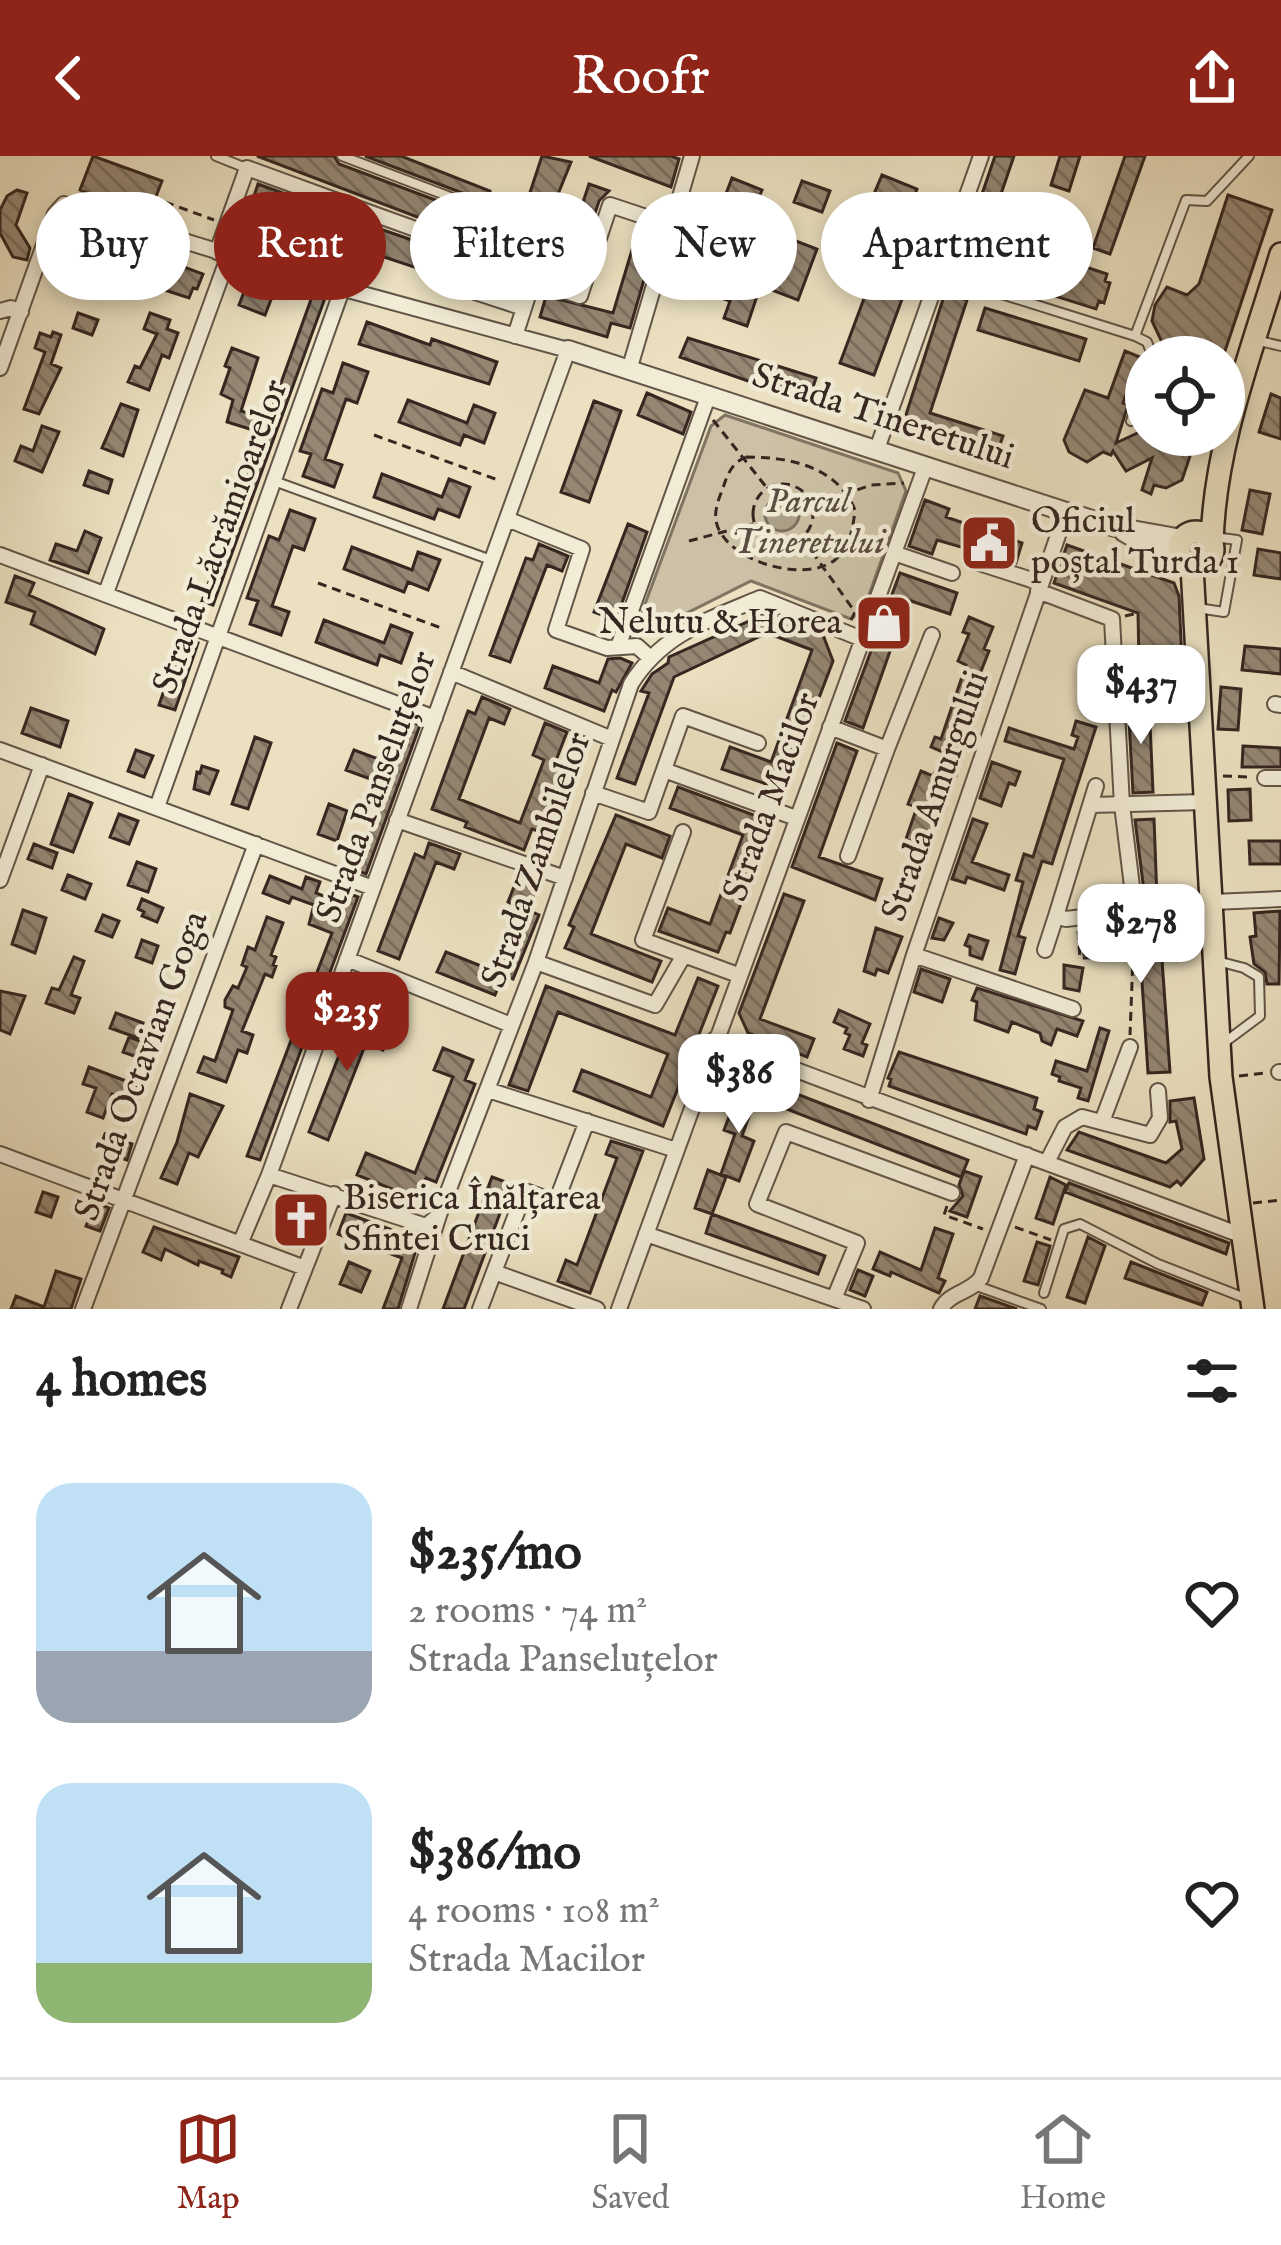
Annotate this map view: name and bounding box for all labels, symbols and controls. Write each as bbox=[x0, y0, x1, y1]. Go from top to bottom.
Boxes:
text: Roofr bbox=[571, 44, 710, 113]
icon: back bbox=[36, 45, 102, 111]
icon: share bbox=[1179, 45, 1245, 111]
chip: Buy bbox=[36, 192, 190, 300]
chip: Rent bbox=[214, 192, 386, 300]
chip: Filters bbox=[410, 192, 607, 300]
chip: New bbox=[631, 192, 797, 300]
chip: Apartment bbox=[821, 192, 1093, 300]
map controls bbox=[1125, 336, 1245, 456]
button: locate bbox=[1125, 336, 1245, 456]
street label: Strada Tineretului bbox=[746, 353, 1020, 481]
street label: Strada Lăcrămioarelor bbox=[143, 373, 299, 701]
park label: Parcul Tineretului bbox=[731, 479, 888, 566]
place label: Oficiul poștal Turda 1 bbox=[1031, 499, 1239, 586]
public building icon: Oficiul poștal Turda 1 bbox=[958, 512, 1020, 574]
shop icon: Nelutu & Horea bbox=[853, 592, 915, 654]
place label: Nelutu & Horea bbox=[598, 600, 842, 646]
street label: Strada Panseluțelor bbox=[306, 645, 448, 929]
pin: $437 bbox=[1070, 645, 1212, 747]
text: $437 bbox=[1104, 659, 1178, 708]
street label: Strada Amurgului bbox=[872, 665, 1000, 927]
street label: Strada Macilor bbox=[713, 686, 831, 908]
street label: Strada Zambilelor bbox=[472, 726, 602, 994]
pin: $278 bbox=[1070, 884, 1212, 986]
text: $278 bbox=[1105, 898, 1178, 947]
street label: Strada Octavian Goga bbox=[65, 904, 220, 1227]
pin: $235 bbox=[276, 972, 418, 1074]
text: $235 bbox=[313, 986, 381, 1035]
pin: $386 bbox=[668, 1034, 810, 1136]
text: $386 bbox=[705, 1048, 773, 1097]
place label: Biserica Înălțarea Sfintei Cruci bbox=[343, 1176, 601, 1263]
church icon: Biserica Înălțarea Sfintei Cruci bbox=[270, 1189, 332, 1251]
icon: filters bbox=[1179, 1348, 1245, 1414]
text: 4 homes bbox=[36, 1349, 207, 1414]
text: $235/mo bbox=[408, 1522, 582, 1587]
icon: home bbox=[132, 1531, 276, 1675]
icon: heart bbox=[1179, 1570, 1245, 1636]
text: 2 rooms · 74 m² bbox=[408, 1587, 647, 1636]
text: Strada Panseluțelor bbox=[408, 1636, 718, 1685]
text: $386/mo bbox=[408, 1822, 581, 1887]
icon: home bbox=[132, 1831, 276, 1975]
icon: heart bbox=[1179, 1870, 1245, 1936]
text: 4 rooms · 108 m² bbox=[408, 1887, 660, 1936]
text: Strada Macilor bbox=[408, 1936, 645, 1985]
tab: Map bbox=[175, 2106, 241, 2220]
tab: Saved bbox=[591, 2106, 669, 2220]
tab: Home bbox=[1020, 2106, 1106, 2220]

